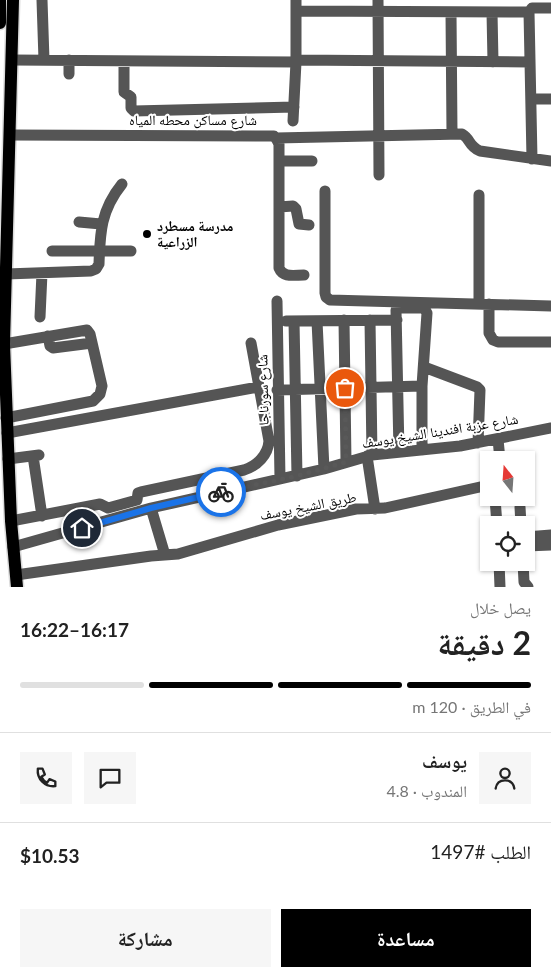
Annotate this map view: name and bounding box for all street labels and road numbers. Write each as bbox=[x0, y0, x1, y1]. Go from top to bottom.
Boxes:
street label: شارع مساكن محطه المياه bbox=[129, 111, 257, 130]
street label: شارع سورناجا bbox=[253, 354, 274, 426]
street label: شارع عزبة افندينا الشيخ يوسف bbox=[360, 410, 520, 453]
street label: طريق الشيخ يوسف bbox=[258, 488, 358, 525]

